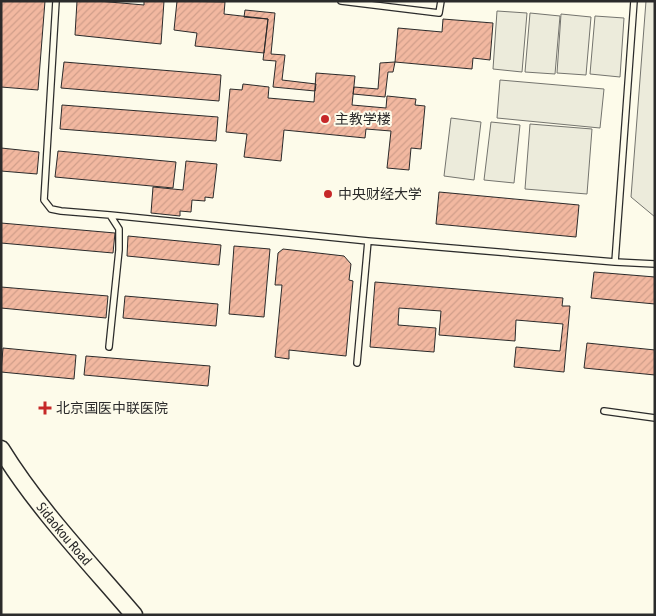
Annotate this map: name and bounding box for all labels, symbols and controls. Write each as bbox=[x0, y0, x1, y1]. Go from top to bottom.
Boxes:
place label: 主教学楼 bbox=[335, 111, 391, 127]
marker: 主教学楼 bbox=[319, 113, 331, 125]
place label: 中央财经大学 bbox=[338, 186, 422, 202]
marker: 中央财经大学 bbox=[322, 188, 334, 200]
place label: 北京国医中联医院 bbox=[56, 400, 168, 416]
marker: 北京国医中联医院 bbox=[38, 401, 52, 415]
street label: Sidaokou Road bbox=[34, 499, 95, 569]

